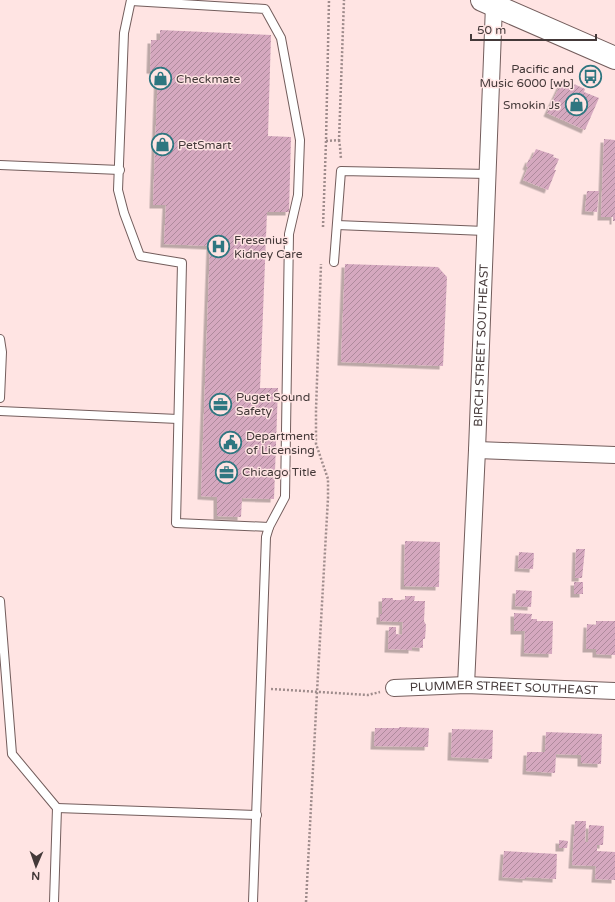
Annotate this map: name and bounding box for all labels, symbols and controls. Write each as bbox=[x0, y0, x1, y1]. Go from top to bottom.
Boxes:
scale bar bbox=[471, 16, 596, 42]
text: 50 m bbox=[477, 23, 506, 37]
place label: Pacific and Music 6000 [wb] bbox=[479, 62, 574, 90]
bus stop icon: Pacific and Music 6000 [wb] bbox=[577, 63, 603, 89]
shop icon: Checkmate bbox=[148, 66, 174, 92]
place label: Checkmate bbox=[176, 72, 240, 86]
shop icon: Smokin Js bbox=[563, 92, 589, 118]
place label: Smokin Js bbox=[503, 98, 560, 112]
shop icon: PetSmart bbox=[149, 132, 175, 158]
place label: PetSmart bbox=[178, 138, 232, 152]
place label: Fresenius Kidney Care bbox=[234, 233, 303, 261]
hospital icon: Fresenius Kidney Care bbox=[205, 234, 231, 260]
street label: BIRCH STREET SOUTHEAST bbox=[471, 263, 491, 427]
place label: Puget Sound Safety bbox=[236, 390, 310, 418]
office icon: Puget Sound Safety bbox=[207, 391, 233, 417]
place label: Department of Licensing bbox=[246, 429, 315, 457]
public building icon: Department of Licensing bbox=[217, 430, 243, 456]
office icon: Chicago Title bbox=[214, 459, 240, 485]
place label: Chicago Title bbox=[242, 465, 317, 479]
street label: PLUMMER STREET SOUTHEAST bbox=[409, 678, 599, 697]
north arrow bbox=[16, 846, 56, 886]
text: N bbox=[31, 869, 40, 882]

